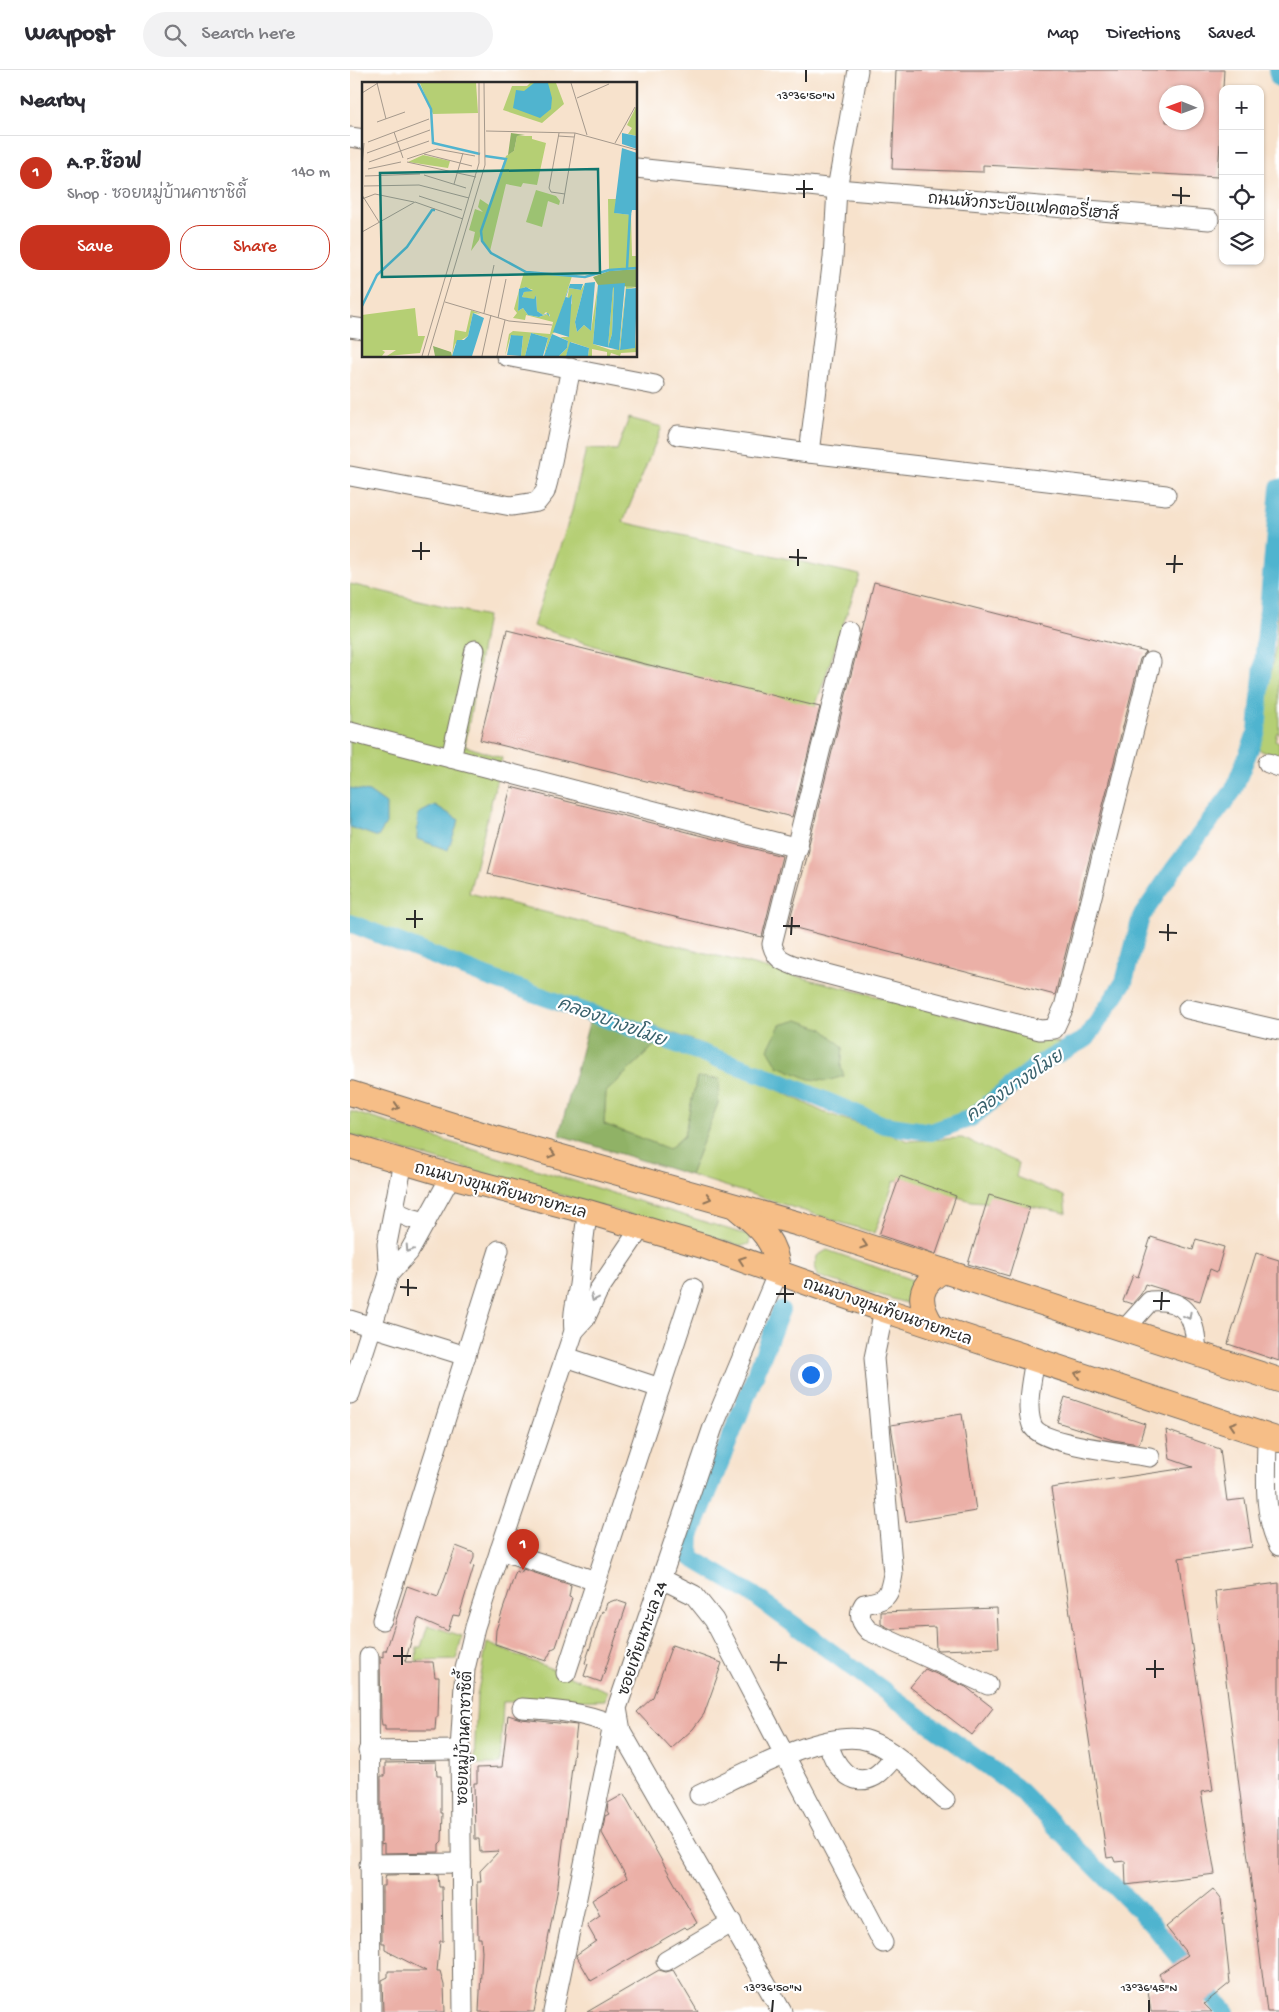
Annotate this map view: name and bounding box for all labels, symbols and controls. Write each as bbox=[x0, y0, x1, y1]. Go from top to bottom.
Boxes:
search box bbox=[143, 12, 493, 57]
text: Waypost bbox=[25, 20, 113, 49]
icon: search bbox=[161, 21, 189, 49]
text: Search here bbox=[201, 23, 295, 46]
text: Map bbox=[1047, 24, 1079, 45]
text: Directions bbox=[1107, 24, 1180, 45]
text: Saved bbox=[1208, 24, 1254, 45]
inset map bbox=[362, 82, 638, 358]
north arrow bbox=[1159, 85, 1204, 130]
map controls bbox=[1219, 85, 1264, 265]
button: + bbox=[1219, 85, 1264, 130]
text: Nearby bbox=[20, 90, 85, 115]
text: 13°36'50"N bbox=[776, 90, 835, 104]
button: − bbox=[1219, 130, 1264, 175]
text: A.P.ช๊อฟ bbox=[67, 153, 142, 176]
text: 1 bbox=[33, 164, 39, 183]
text: 140 m bbox=[292, 164, 330, 183]
button: locate bbox=[1219, 175, 1264, 220]
street label: ถนนหัวกระบือแฟคตอรี่เฮาส์ bbox=[927, 182, 1121, 226]
text: Shop · ซอยหมู่บ้านคาซาซิตี้ bbox=[67, 186, 247, 205]
button: layers bbox=[1219, 220, 1264, 265]
button: Save bbox=[20, 225, 170, 270]
button: Share bbox=[180, 225, 330, 270]
water label: คลองบางขโมย bbox=[554, 990, 671, 1053]
water label: คลองบางขโมย bbox=[960, 1042, 1070, 1127]
one-way arrow bbox=[392, 1102, 400, 1112]
one-way arrow bbox=[547, 1149, 556, 1159]
street label: ถนนบางขุนเทียนชายทะเล bbox=[412, 1156, 589, 1225]
one-way arrow bbox=[704, 1193, 712, 1203]
one-way arrow bbox=[859, 1239, 868, 1249]
one-way arrow bbox=[406, 1244, 416, 1253]
one-way arrow bbox=[739, 1256, 747, 1266]
street label: ถนนบางขุนเทียนชายทะเล bbox=[800, 1272, 975, 1351]
one-way arrow bbox=[590, 1293, 600, 1302]
one-way arrow bbox=[1182, 1310, 1192, 1319]
your location bbox=[798, 1362, 824, 1388]
one-way arrow bbox=[1075, 1369, 1083, 1379]
one-way arrow bbox=[1229, 1421, 1237, 1431]
pin: 1 bbox=[507, 1529, 539, 1570]
street label: ซอยเทียนทะเล 24 bbox=[612, 1578, 673, 1699]
street label: ซอยหมู่บ้านคาซาซิตี้ bbox=[446, 1668, 478, 1806]
text: 13°36'50"N bbox=[743, 1982, 802, 1996]
text: 13°36'45"N bbox=[1120, 1982, 1177, 1996]

